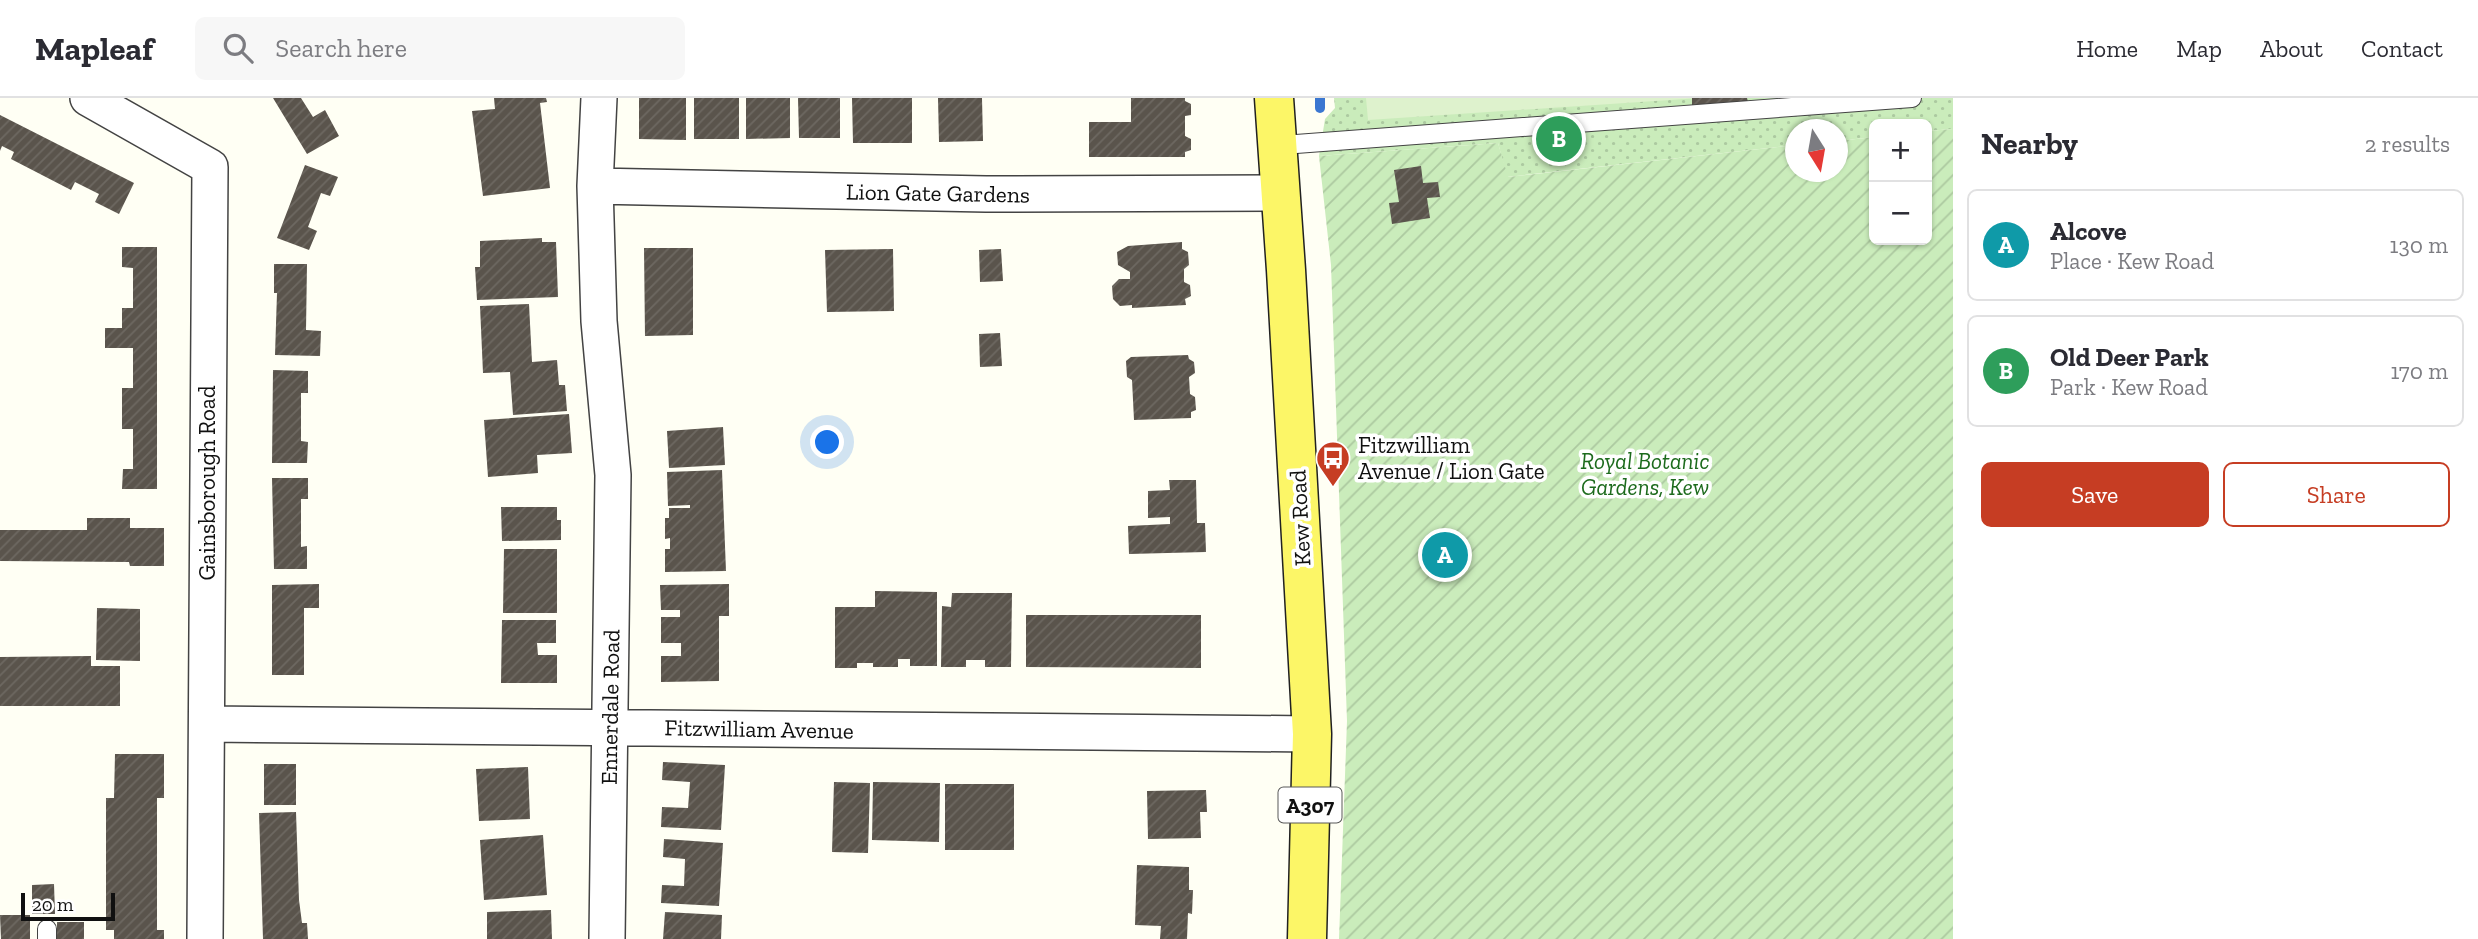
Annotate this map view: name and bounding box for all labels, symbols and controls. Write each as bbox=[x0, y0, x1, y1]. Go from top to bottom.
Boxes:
search box bbox=[195, 17, 685, 80]
text: Mapleaf bbox=[35, 29, 153, 68]
icon: search bbox=[219, 29, 257, 67]
text: Search here bbox=[275, 32, 407, 64]
text: Home bbox=[2076, 34, 2138, 63]
text: Map bbox=[2176, 34, 2222, 63]
text: About bbox=[2260, 34, 2323, 63]
text: Contact bbox=[2361, 34, 2443, 63]
pin: B bbox=[1536, 113, 1582, 165]
north arrow bbox=[1785, 119, 1848, 182]
map controls bbox=[1869, 119, 1932, 245]
button: + bbox=[1869, 119, 1932, 182]
text: Nearby bbox=[1981, 126, 2078, 162]
text: 2 results bbox=[2365, 130, 2450, 158]
street label: Lion Gate Gardens bbox=[846, 177, 1030, 209]
button: − bbox=[1869, 182, 1932, 245]
text: Alcove bbox=[2050, 215, 2127, 247]
text: A bbox=[1998, 231, 2014, 259]
text: 130 m bbox=[2390, 231, 2448, 259]
text: Place · Kew Road bbox=[2050, 247, 2214, 275]
text: Old Deer Park bbox=[2050, 341, 2209, 373]
text: B bbox=[1999, 357, 2013, 385]
text: 170 m bbox=[2390, 357, 2448, 385]
text: Park · Kew Road bbox=[2050, 373, 2208, 401]
street label: Gainsborough Road bbox=[193, 385, 221, 581]
your location bbox=[810, 425, 844, 459]
place label: Fitzwilliam Avenue / Lion Gate bbox=[1358, 431, 1545, 485]
bus stop icon: Fitzwilliam Avenue / Lion Gate bbox=[1314, 439, 1352, 488]
park label: Royal Botanic Gardens, Kew bbox=[1580, 447, 1710, 501]
button: Save bbox=[1981, 462, 2209, 527]
button: Share bbox=[2223, 462, 2450, 527]
street label: Kew Road bbox=[1283, 469, 1317, 567]
pin: A bbox=[1422, 529, 1468, 581]
street label: Ennerdale Road bbox=[595, 629, 625, 785]
street label: Fitzwilliam Avenue bbox=[664, 713, 854, 745]
road number: A307 bbox=[1278, 788, 1342, 822]
scale bar bbox=[21, 890, 116, 922]
text: 20 m bbox=[32, 893, 73, 916]

